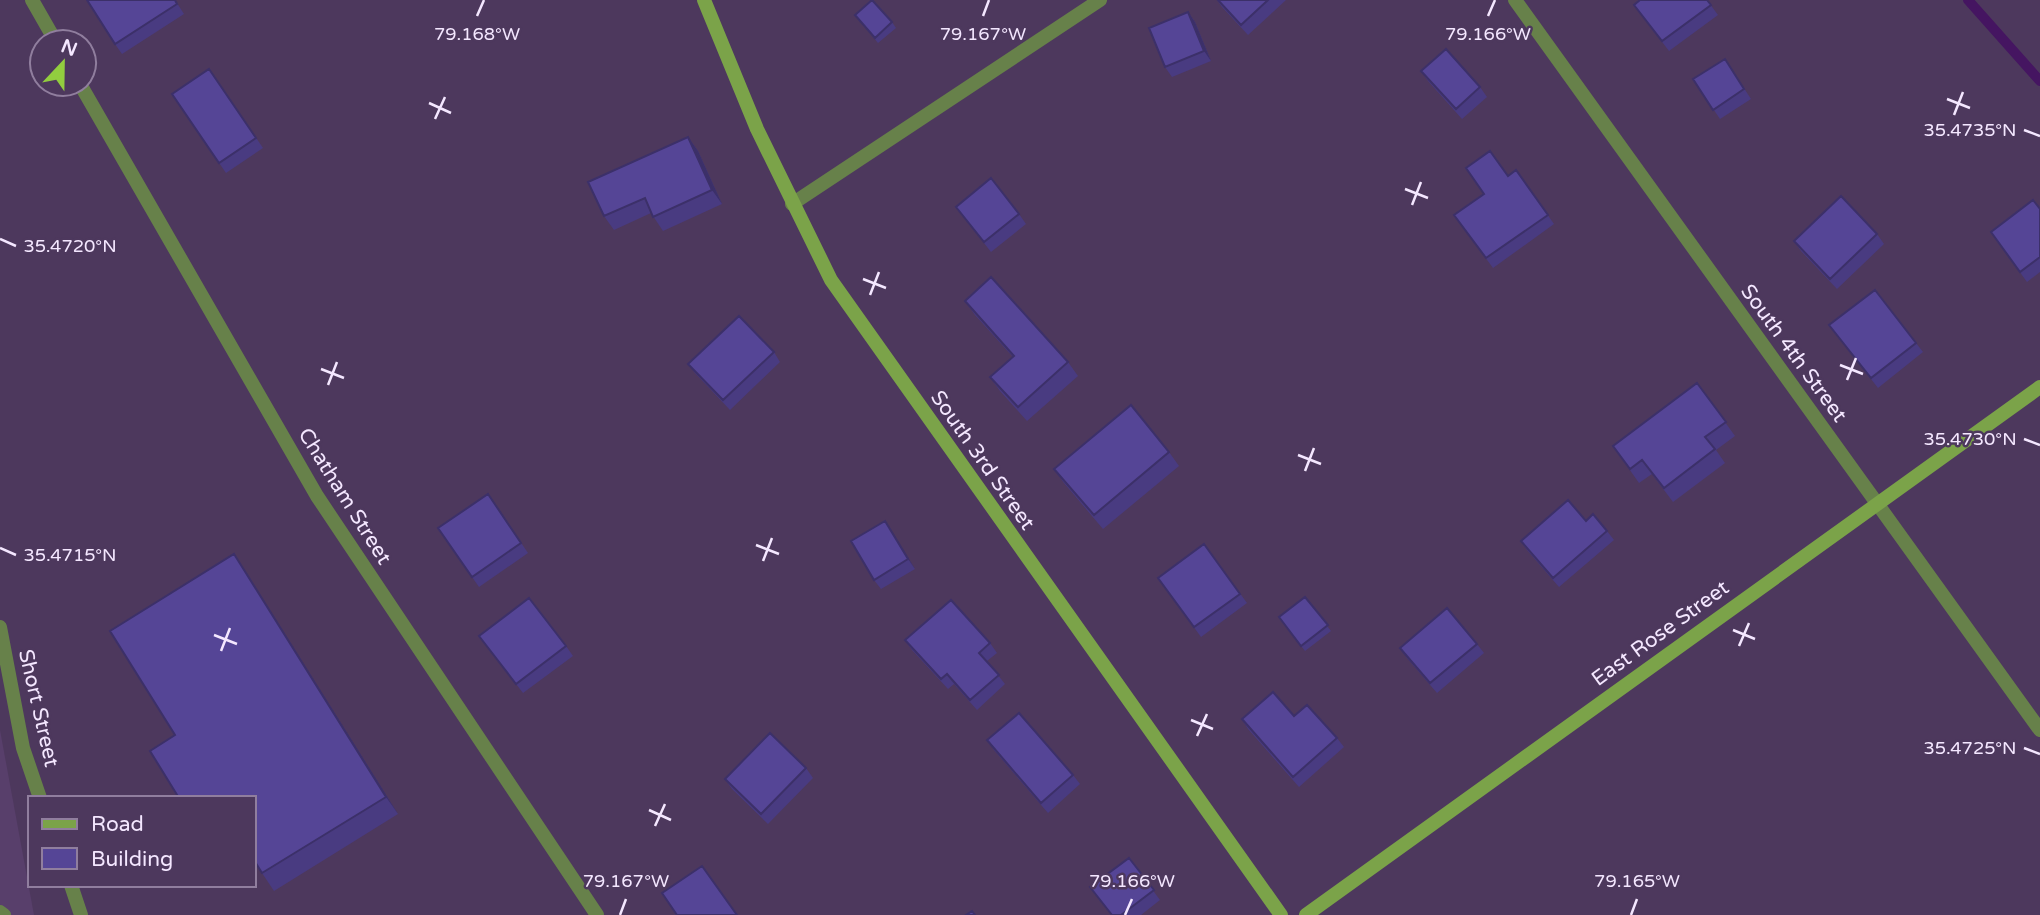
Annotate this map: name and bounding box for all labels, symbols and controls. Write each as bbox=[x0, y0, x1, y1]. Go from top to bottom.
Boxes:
text: 79.168°W bbox=[434, 23, 520, 45]
text: 79.167°W bbox=[940, 23, 1026, 45]
text: 79.166°W bbox=[1445, 23, 1531, 45]
north arrow bbox=[28, 28, 98, 98]
text: N bbox=[58, 35, 80, 61]
text: 35.4735°N bbox=[1924, 119, 2016, 141]
text: 35.4720°N bbox=[23, 235, 117, 257]
street label: South 4th Street bbox=[1735, 280, 1852, 427]
street label: South 3rd Street bbox=[925, 386, 1040, 535]
street label: Chatham Street bbox=[293, 423, 397, 569]
text: 35.4730°N bbox=[1923, 428, 2017, 450]
text: 35.4715°N bbox=[24, 544, 116, 566]
street label: East Rose Street bbox=[1587, 575, 1734, 692]
street label: Short Street bbox=[13, 647, 64, 769]
text: 35.4725°N bbox=[1924, 737, 2016, 759]
legend bbox=[28, 796, 256, 887]
text: Road bbox=[91, 812, 144, 837]
text: Building bbox=[91, 847, 173, 872]
text: 79.167°W bbox=[583, 870, 669, 892]
text: 79.166°W bbox=[1089, 870, 1175, 892]
text: 79.165°W bbox=[1594, 870, 1680, 892]

